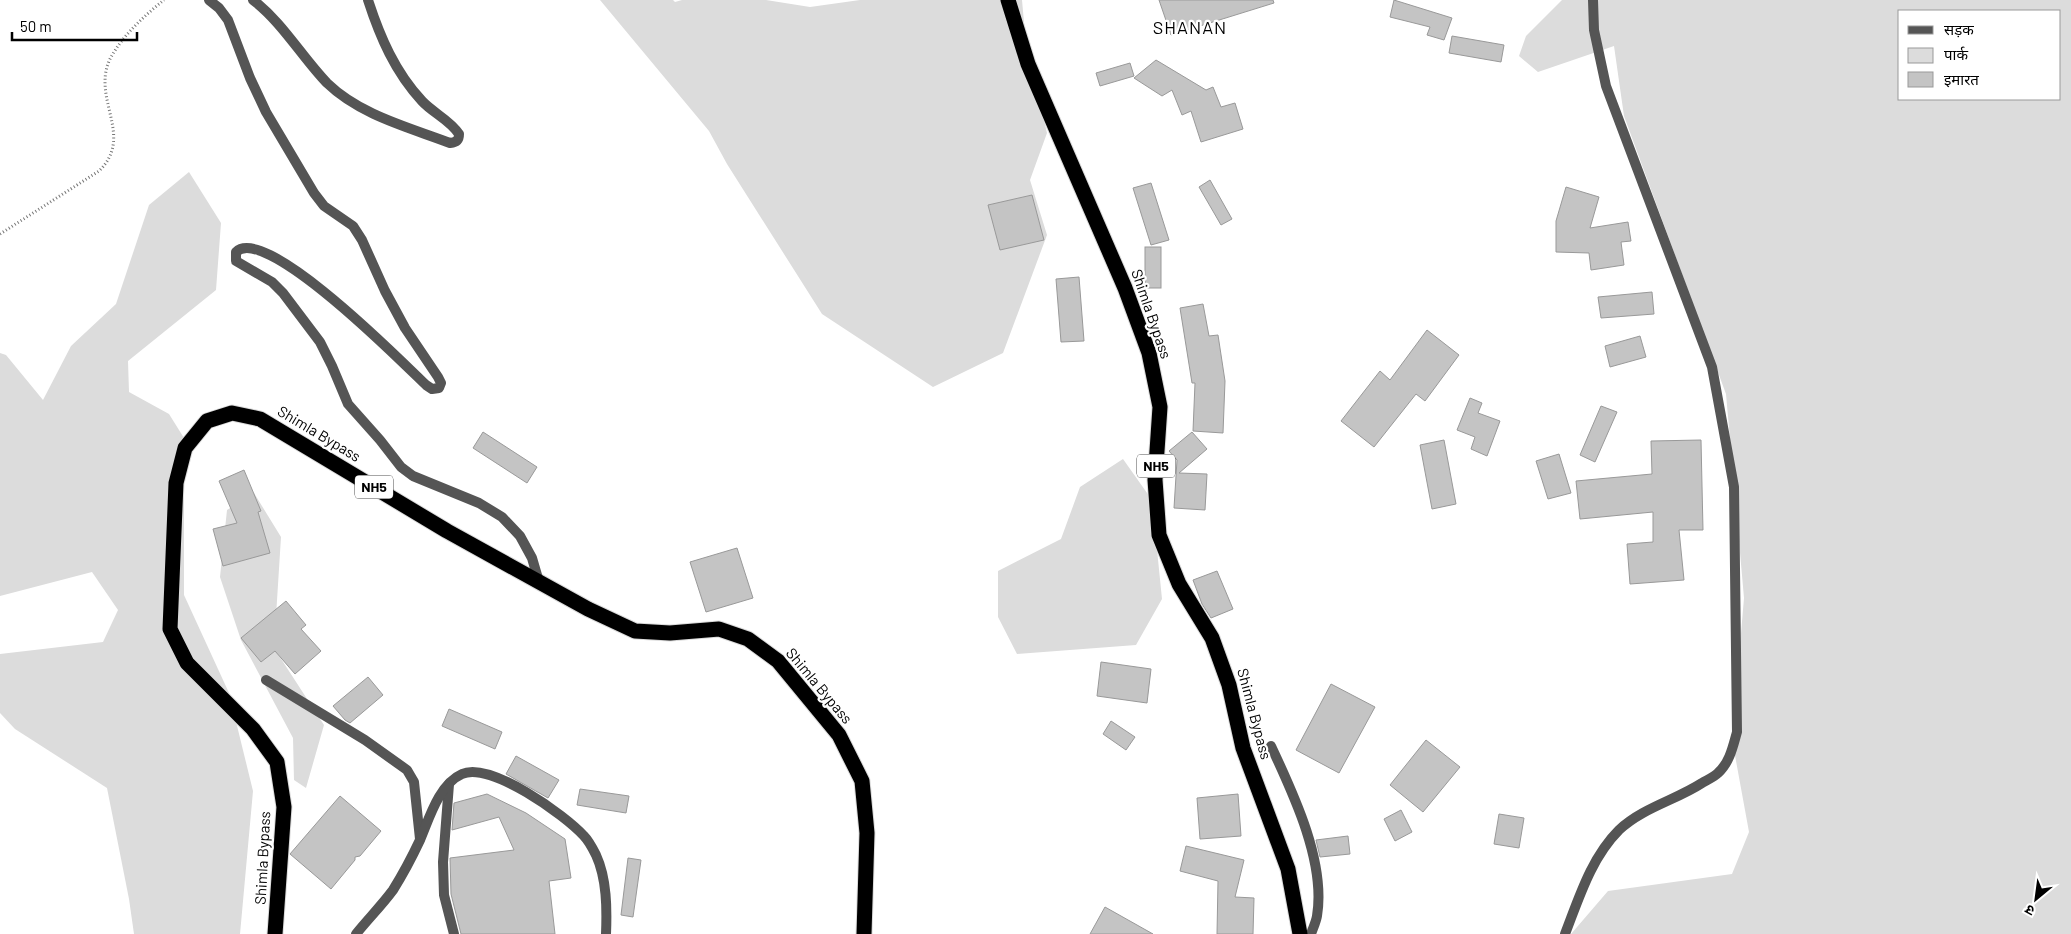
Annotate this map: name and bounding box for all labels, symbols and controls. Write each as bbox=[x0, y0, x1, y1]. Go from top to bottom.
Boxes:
scale bar bbox=[12, 10, 138, 42]
legend bbox=[1898, 10, 2061, 100]
district label: SHANAN bbox=[1153, 16, 1227, 38]
text: 50 m bbox=[20, 17, 52, 35]
text: सड़क bbox=[1944, 20, 1974, 38]
text: पार्क bbox=[1944, 45, 1968, 63]
text: इमारत bbox=[1944, 70, 1979, 88]
street label: Shimla Bypass bbox=[1128, 267, 1176, 361]
street label: Shimla Bypass bbox=[275, 401, 364, 465]
road number: NH5 bbox=[1137, 454, 1175, 478]
road number: NH5 bbox=[355, 476, 393, 498]
street label: Shimla Bypass bbox=[783, 644, 857, 727]
street label: Shimla Bypass bbox=[1234, 666, 1276, 761]
street label: Shimla Bypass bbox=[251, 811, 273, 905]
north arrow bbox=[2011, 874, 2061, 924]
text: उ bbox=[2021, 901, 2037, 920]

